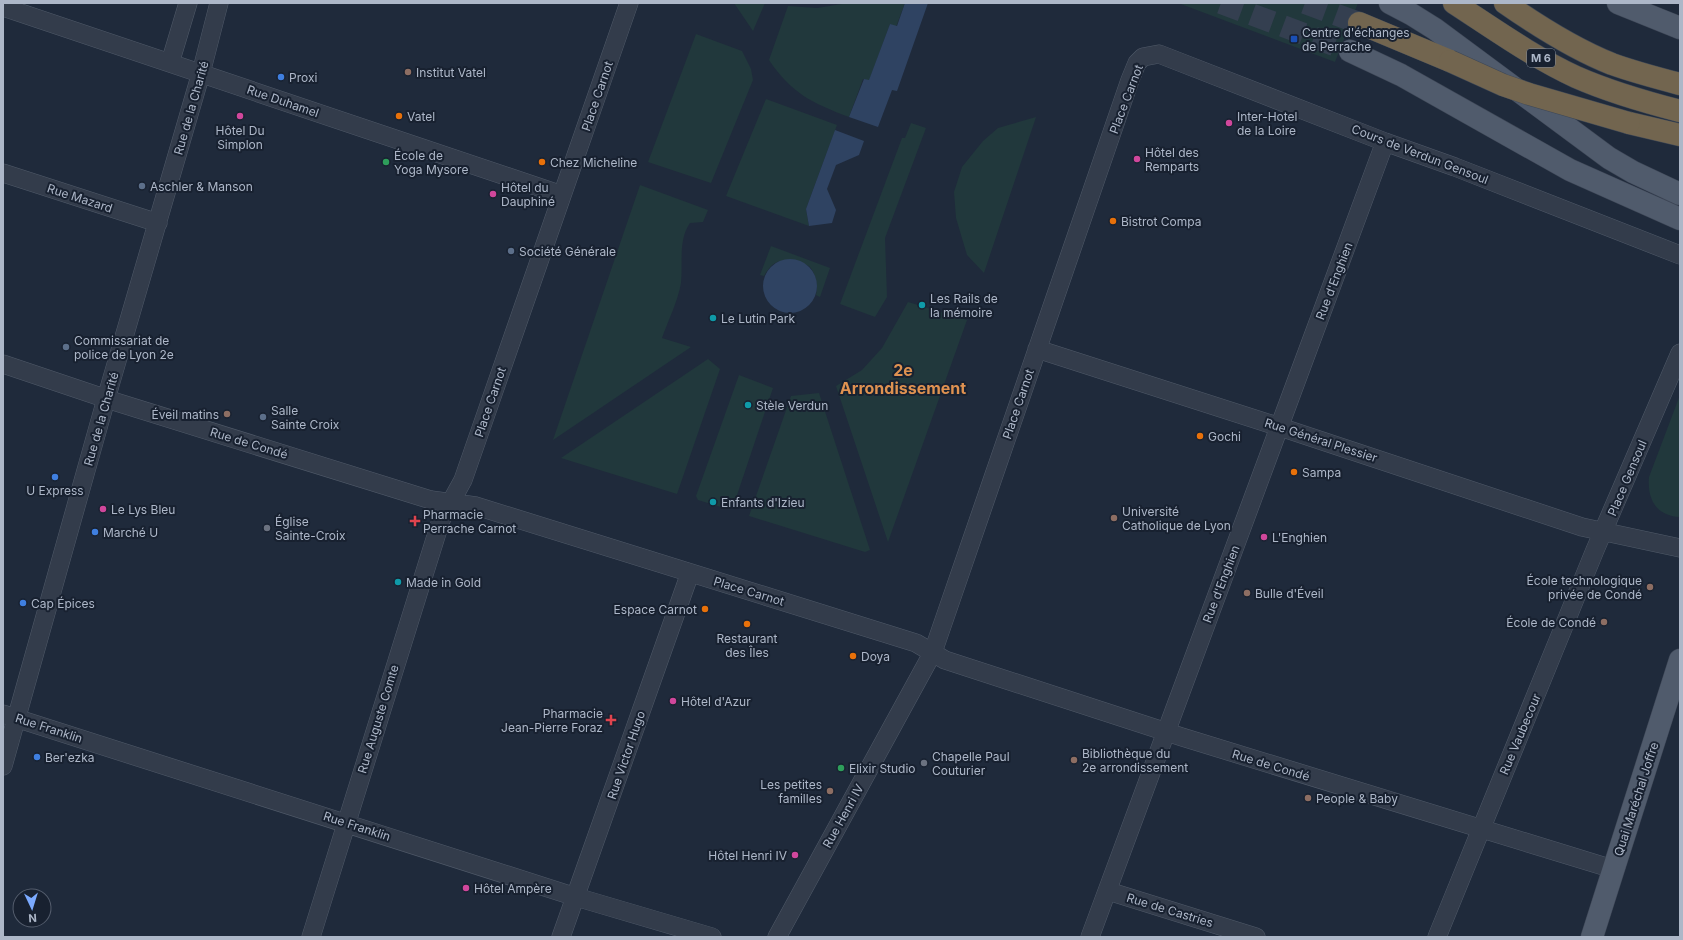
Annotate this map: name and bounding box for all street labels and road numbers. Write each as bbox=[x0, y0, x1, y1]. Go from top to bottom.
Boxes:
road number: M 6 bbox=[1527, 49, 1555, 67]
street label: Rue de la Charité bbox=[170, 59, 212, 157]
street label: Place Carnot bbox=[578, 59, 616, 133]
street label: Place Carnot bbox=[1106, 62, 1146, 136]
street label: Rue Duhamel bbox=[245, 82, 321, 120]
street label: Cours de Verdun Gensoul bbox=[1349, 121, 1491, 187]
street label: Rue Mazard bbox=[45, 180, 115, 216]
street label: Rue d'Enghien bbox=[1312, 240, 1356, 322]
street label: Place Carnot bbox=[471, 365, 509, 439]
street label: Place Carnot bbox=[999, 367, 1037, 441]
street label: Rue de la Charité bbox=[80, 370, 122, 468]
street label: Rue Général Plessier bbox=[1263, 415, 1380, 465]
street label: Rue de Condé bbox=[208, 424, 290, 462]
street label: Place Gensoul bbox=[1604, 438, 1650, 518]
street label: Rue d'Enghien bbox=[1199, 543, 1243, 625]
street label: Place Carnot bbox=[712, 573, 786, 609]
street label: Rue Auguste Comte bbox=[354, 663, 402, 775]
street label: Rue Vaubecour bbox=[1496, 691, 1544, 777]
street label: Rue Victor Hugo bbox=[604, 709, 648, 801]
street label: Rue Franklin bbox=[14, 710, 84, 746]
street label: Quai Maréchal Joffre bbox=[1610, 740, 1662, 858]
street label: Rue de Condé bbox=[1230, 746, 1312, 784]
street label: Rue Henri IV bbox=[819, 781, 867, 851]
street label: Rue Franklin bbox=[322, 808, 392, 844]
street label: Rue de Castries bbox=[1125, 890, 1215, 930]

